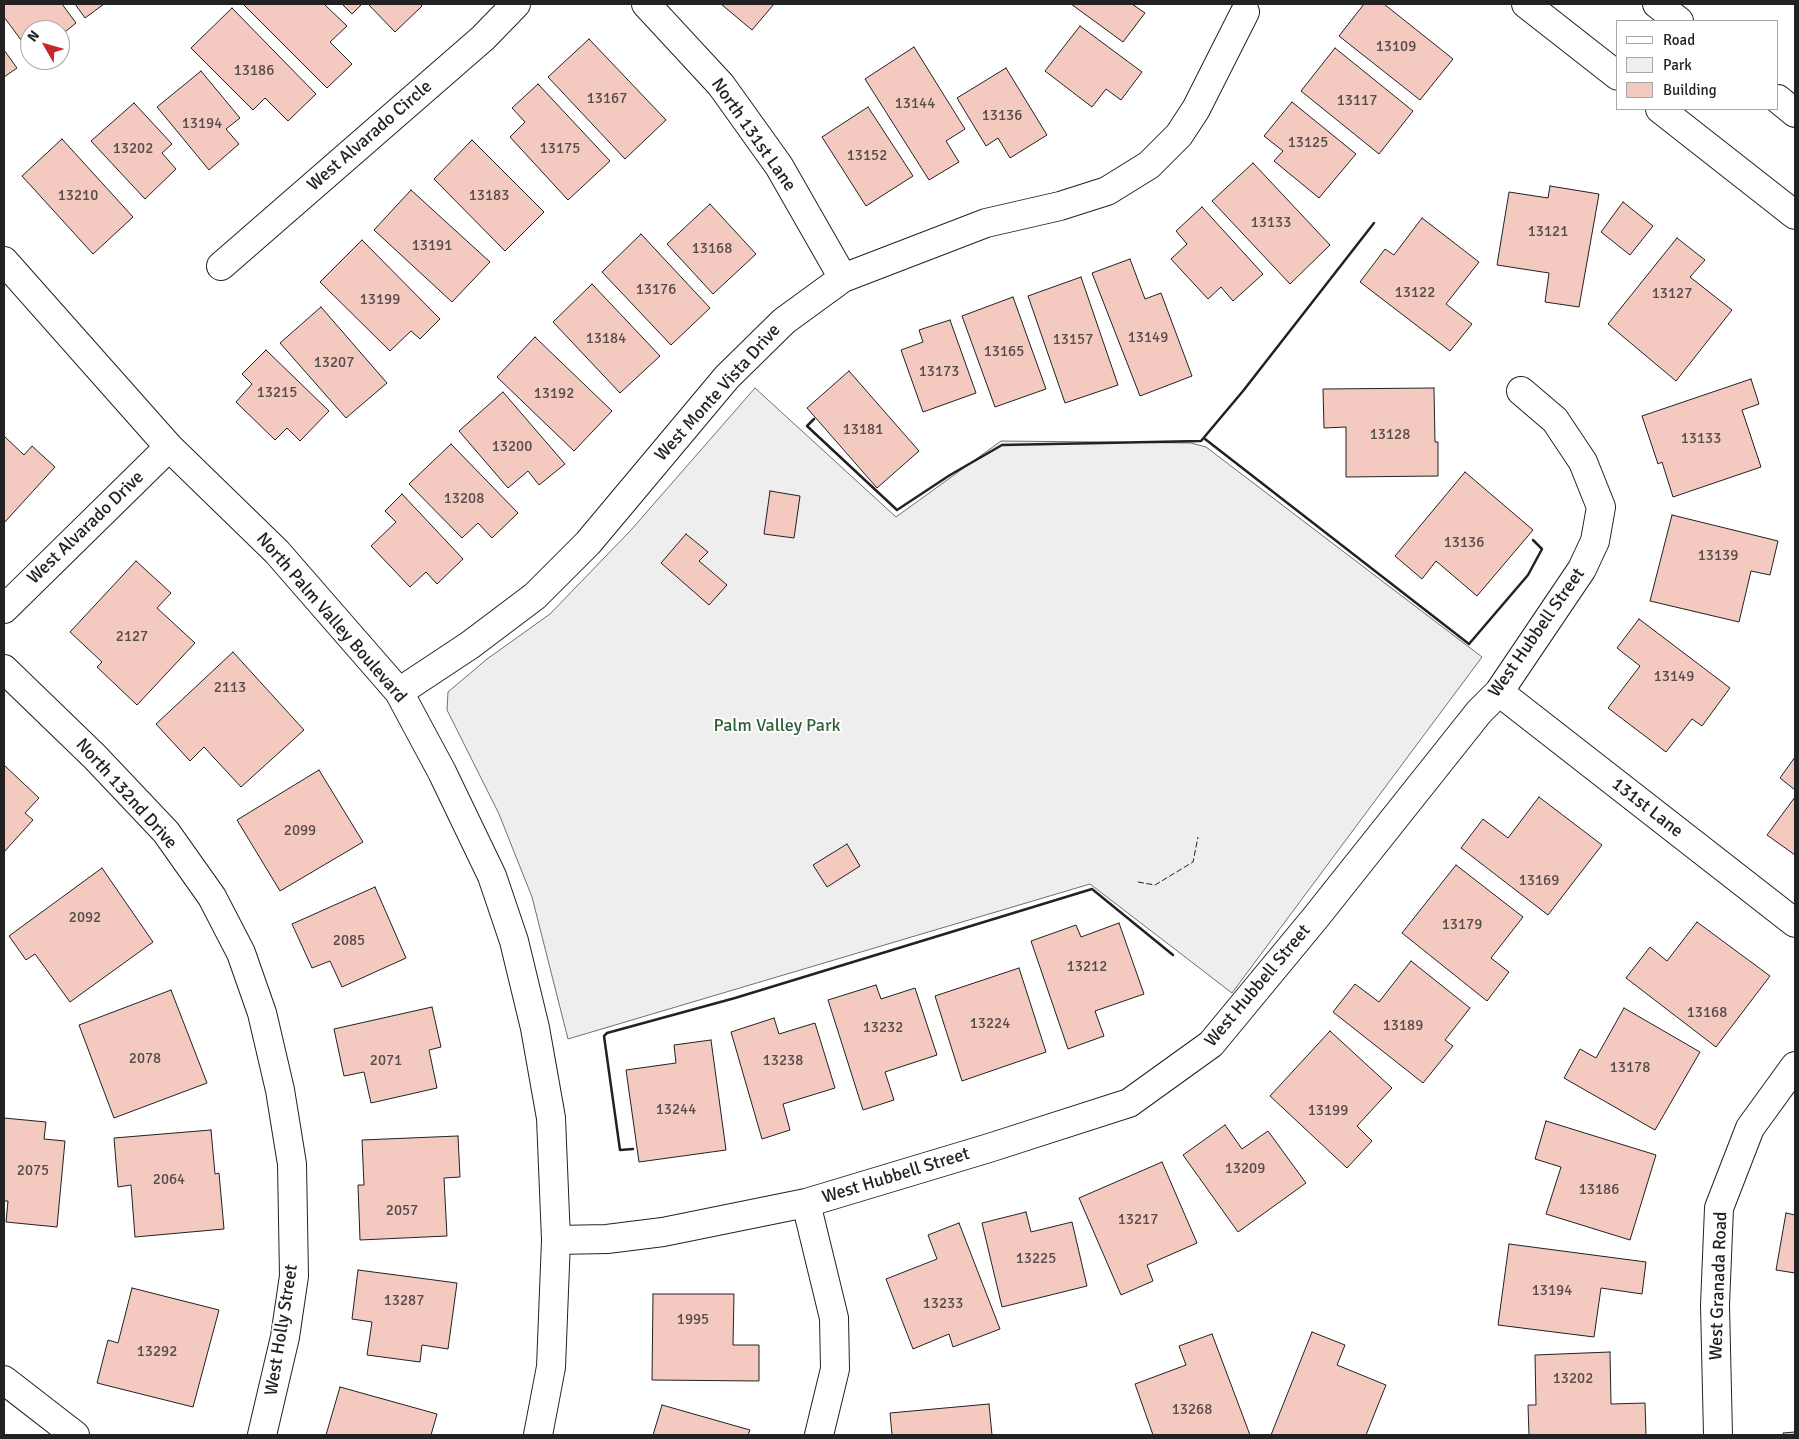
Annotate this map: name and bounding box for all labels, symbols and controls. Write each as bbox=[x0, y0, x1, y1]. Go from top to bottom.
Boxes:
north arrow bbox=[20, 20, 70, 70]
legend bbox=[1616, 20, 1779, 110]
text: N bbox=[24, 27, 43, 45]
text: Road bbox=[1663, 31, 1695, 49]
house number: 13109 bbox=[1376, 38, 1416, 56]
text: Park bbox=[1663, 56, 1692, 74]
house number: 13186 bbox=[234, 62, 274, 80]
street label: North 131st Lane bbox=[706, 74, 800, 196]
street label: West Alvarado Circle bbox=[303, 76, 437, 196]
text: Building bbox=[1663, 81, 1717, 99]
house number: 13167 bbox=[587, 90, 627, 108]
house number: 13117 bbox=[1337, 92, 1377, 110]
house number: 13144 bbox=[895, 95, 935, 113]
house number: 13136 bbox=[982, 107, 1022, 125]
house number: 13194 bbox=[182, 115, 222, 133]
house number: 13125 bbox=[1288, 134, 1328, 152]
house number: 13202 bbox=[113, 140, 153, 158]
house number: 13175 bbox=[540, 140, 580, 158]
house number: 13152 bbox=[847, 147, 887, 165]
house number: 13210 bbox=[58, 187, 98, 205]
house number: 13183 bbox=[469, 187, 509, 205]
house number: 13133 bbox=[1251, 214, 1291, 232]
house number: 13121 bbox=[1528, 223, 1568, 241]
house number: 13191 bbox=[412, 237, 452, 255]
house number: 13168 bbox=[692, 240, 732, 258]
house number: 13176 bbox=[636, 281, 676, 299]
house number: 13122 bbox=[1395, 284, 1435, 302]
house number: 13127 bbox=[1652, 285, 1692, 303]
house number: 13199 bbox=[360, 291, 400, 309]
street label: West Monte Vista Drive bbox=[651, 320, 785, 466]
house number: 13149 bbox=[1128, 329, 1168, 347]
house number: 13184 bbox=[586, 330, 626, 348]
house number: 13157 bbox=[1053, 331, 1093, 349]
house number: 13165 bbox=[984, 343, 1024, 361]
house number: 13207 bbox=[314, 354, 354, 372]
house number: 13173 bbox=[919, 363, 959, 381]
house number: 13215 bbox=[257, 384, 297, 402]
house number: 13192 bbox=[534, 385, 574, 403]
house number: 13181 bbox=[843, 421, 883, 439]
house number: 13128 bbox=[1370, 426, 1410, 444]
house number: 13133 bbox=[1681, 430, 1721, 448]
house number: 13200 bbox=[492, 438, 532, 456]
street label: West Alvarado Drive bbox=[23, 467, 149, 589]
house number: 13208 bbox=[444, 490, 484, 508]
street label: North Palm Valley Boulevard bbox=[251, 528, 411, 708]
house number: 13136 bbox=[1444, 534, 1484, 552]
house number: 13139 bbox=[1698, 547, 1738, 565]
street label: West Hubbell Street bbox=[1484, 564, 1590, 702]
house number: 2127 bbox=[116, 628, 148, 646]
house number: 13149 bbox=[1654, 668, 1694, 686]
house number: 2113 bbox=[214, 679, 246, 697]
park label: Palm Valley Park bbox=[713, 715, 841, 737]
street label: North 132nd Drive bbox=[71, 734, 181, 854]
street label: 131st Lane bbox=[1607, 773, 1687, 843]
house number: 2099 bbox=[284, 822, 316, 840]
house number: 13169 bbox=[1519, 872, 1559, 890]
house number: 2092 bbox=[69, 909, 101, 927]
house number: 13179 bbox=[1442, 916, 1482, 934]
street label: West Hubbell Street bbox=[1201, 920, 1315, 1052]
house number: 2085 bbox=[333, 932, 365, 950]
house number: 13212 bbox=[1067, 958, 1107, 976]
house number: 13168 bbox=[1687, 1004, 1727, 1022]
house number: 13224 bbox=[970, 1015, 1010, 1033]
house number: 13189 bbox=[1383, 1017, 1423, 1035]
house number: 13232 bbox=[863, 1019, 903, 1037]
house number: 2078 bbox=[129, 1050, 161, 1068]
house number: 2071 bbox=[370, 1052, 402, 1070]
house number: 13238 bbox=[763, 1052, 803, 1070]
house number: 13178 bbox=[1610, 1059, 1650, 1077]
house number: 13244 bbox=[656, 1101, 696, 1119]
house number: 13199 bbox=[1308, 1102, 1348, 1120]
street label: West Hubbell Street bbox=[820, 1143, 972, 1209]
house number: 13209 bbox=[1225, 1160, 1265, 1178]
house number: 2075 bbox=[17, 1162, 49, 1180]
house number: 2064 bbox=[153, 1171, 185, 1189]
house number: 13186 bbox=[1579, 1181, 1619, 1199]
house number: 2057 bbox=[386, 1202, 418, 1220]
house number: 13217 bbox=[1118, 1211, 1158, 1229]
street label: West Granada Road bbox=[1706, 1211, 1732, 1361]
house number: 13225 bbox=[1016, 1250, 1056, 1268]
street label: West Holly Street bbox=[261, 1263, 303, 1397]
house number: 13194 bbox=[1532, 1282, 1572, 1300]
house number: 13287 bbox=[384, 1292, 424, 1310]
house number: 13233 bbox=[923, 1295, 963, 1313]
house number: 1995 bbox=[677, 1311, 709, 1329]
house number: 13292 bbox=[137, 1343, 177, 1361]
house number: 13202 bbox=[1553, 1370, 1593, 1388]
house number: 13268 bbox=[1172, 1401, 1212, 1419]

